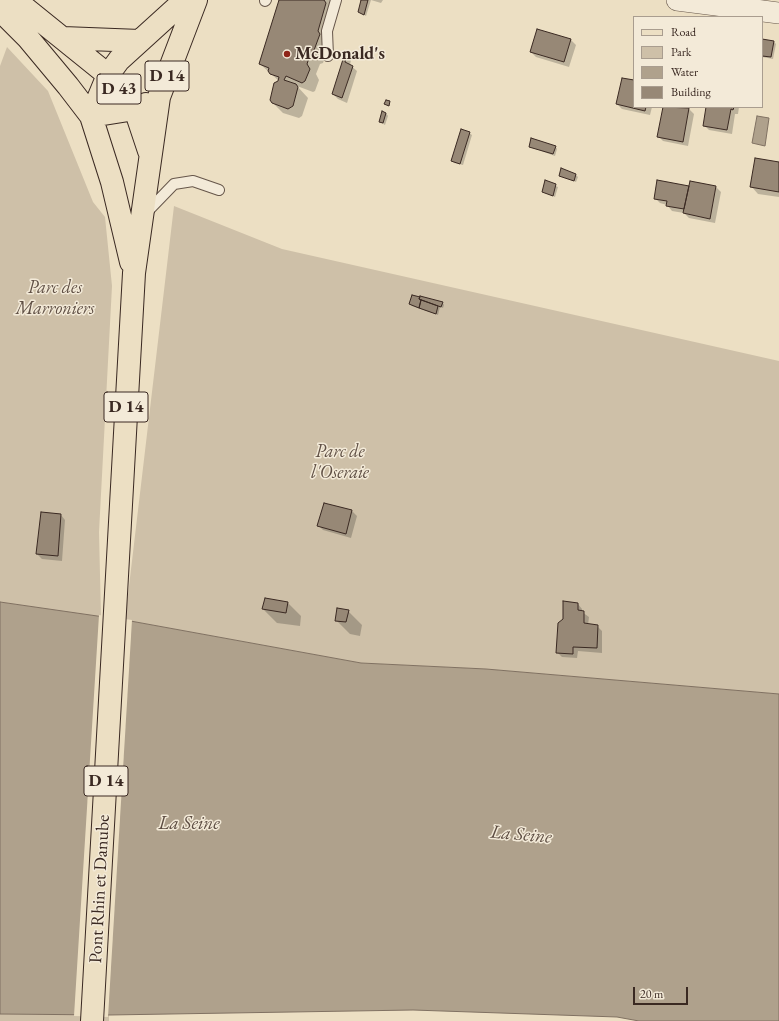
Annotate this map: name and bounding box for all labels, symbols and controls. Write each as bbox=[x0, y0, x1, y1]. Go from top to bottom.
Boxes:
legend bbox=[633, 16, 763, 108]
text: Road bbox=[671, 24, 696, 40]
place label: McDonald's bbox=[295, 43, 385, 65]
text: Park bbox=[671, 44, 691, 60]
marker: McDonald's bbox=[282, 49, 292, 59]
road number: D 14 bbox=[145, 61, 189, 91]
text: Water bbox=[671, 64, 698, 80]
road number: D 43 bbox=[97, 74, 141, 104]
text: Building bbox=[671, 84, 711, 100]
park label: Parc des Marroniers bbox=[15, 277, 95, 320]
road number: D 14 bbox=[104, 392, 148, 422]
park label: Parc de l'Oseraie bbox=[311, 441, 369, 484]
road number: D 14 bbox=[84, 766, 128, 796]
water label: La Seine bbox=[158, 813, 220, 835]
street label: Pont Rhin et Danube bbox=[85, 814, 115, 964]
water label: La Seine bbox=[489, 821, 553, 849]
scale bar bbox=[635, 979, 690, 1005]
text: 20 m bbox=[640, 986, 663, 1002]

